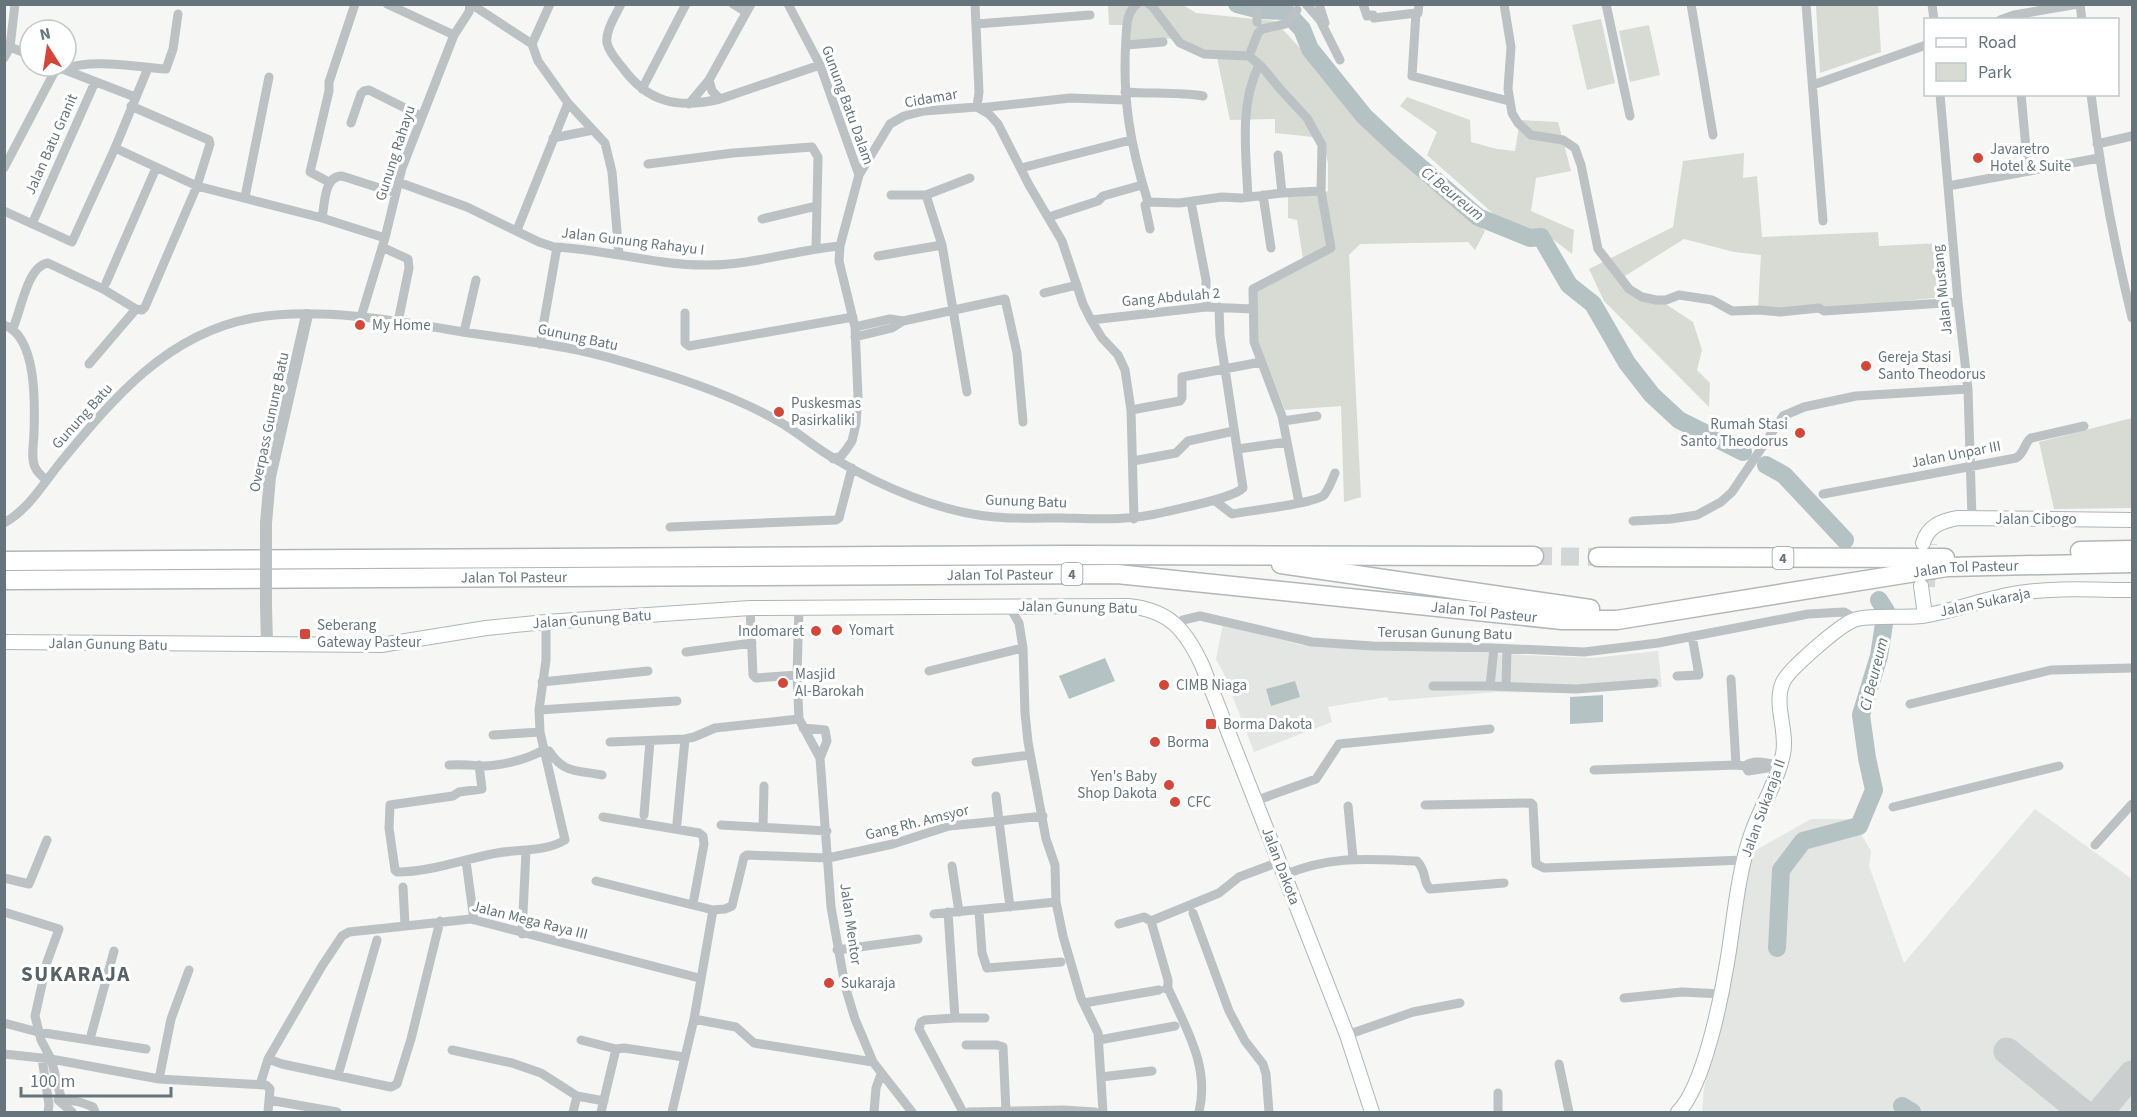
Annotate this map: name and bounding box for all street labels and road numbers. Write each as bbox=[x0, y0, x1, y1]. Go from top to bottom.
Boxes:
street label: Gunung Batu Dalam bbox=[816, 43, 879, 168]
street label: Cidamar bbox=[903, 83, 960, 113]
street label: Jalan Batu Granit bbox=[20, 90, 83, 198]
street label: Gunung Rahayu bbox=[370, 103, 421, 204]
street label: Jalan Gunung Rahayu I bbox=[560, 222, 706, 261]
street label: Jalan Mustang bbox=[1927, 243, 1958, 336]
street label: Gang Abdulah 2 bbox=[1121, 283, 1221, 312]
street label: Gunung Batu bbox=[536, 319, 620, 356]
street label: Overpass Gunung Batu bbox=[244, 350, 295, 494]
street label: Gunung Batu bbox=[47, 379, 118, 454]
street label: Jalan Unpar III bbox=[1909, 436, 2003, 473]
street label: Gunung Batu bbox=[985, 490, 1067, 513]
street label: Jalan Cibogo bbox=[1995, 509, 2077, 530]
road number: 4 bbox=[1772, 547, 1794, 569]
street label: Jalan Tol Pasteur bbox=[1911, 555, 2020, 583]
road number: 4 bbox=[1062, 563, 1082, 585]
street label: Jalan Tol Pasteur bbox=[947, 564, 1054, 586]
street label: Jalan Tol Pasteur bbox=[461, 567, 568, 589]
street label: Jalan Sukaraja bbox=[1938, 583, 2032, 622]
street label: Jalan Gunung Batu bbox=[1018, 596, 1138, 619]
street label: Jalan Tol Pasteur bbox=[1430, 597, 1539, 628]
street label: Jalan Gunung Batu bbox=[532, 605, 652, 634]
street label: Terusan Gunung Batu bbox=[1377, 622, 1513, 645]
street label: Jalan Gunung Batu bbox=[48, 633, 168, 656]
street label: Jalan Sukaraja II bbox=[1736, 756, 1791, 860]
street label: Gang Rh. Amsyor bbox=[863, 799, 972, 846]
street label: Jalan Dakota bbox=[1256, 824, 1305, 908]
street label: Jalan Mentor bbox=[834, 882, 867, 967]
street label: Jalan Mega Raya III bbox=[470, 896, 590, 945]

